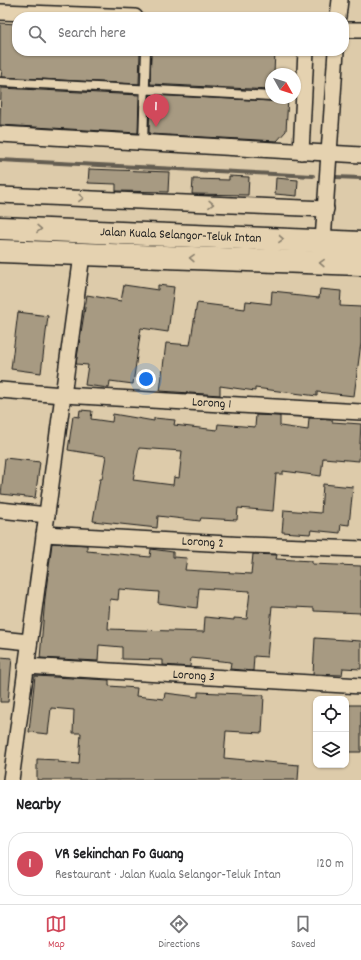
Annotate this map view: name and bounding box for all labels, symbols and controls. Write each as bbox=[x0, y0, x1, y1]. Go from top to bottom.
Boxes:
search box bbox=[12, 12, 349, 56]
icon: search bbox=[26, 23, 48, 45]
text: Search here bbox=[58, 23, 126, 45]
north arrow bbox=[265, 68, 301, 104]
pin: 1 bbox=[143, 94, 169, 127]
one-way arrow bbox=[78, 194, 84, 202]
one-way arrow bbox=[208, 199, 214, 208]
street label: Jalan Kuala Selangor-Teluk Intan bbox=[100, 223, 262, 248]
one-way arrow bbox=[36, 225, 42, 234]
one-way arrow bbox=[278, 235, 284, 244]
one-way arrow bbox=[189, 254, 195, 263]
one-way arrow bbox=[319, 258, 325, 267]
your location bbox=[136, 369, 156, 389]
street label: Lorong 1 bbox=[191, 393, 232, 414]
street label: Lorong 2 bbox=[181, 532, 224, 553]
street label: Lorong 3 bbox=[172, 665, 215, 687]
map controls bbox=[313, 696, 349, 768]
button: locate bbox=[313, 696, 349, 732]
button: layers bbox=[313, 732, 349, 768]
text: Nearby bbox=[16, 794, 60, 818]
text: VR Sekinchan Fo Guang bbox=[55, 844, 184, 866]
text: 1 bbox=[29, 855, 31, 874]
text: 120 m bbox=[316, 855, 344, 874]
text: Restaurant · Jalan Kuala Selangor-Teluk Intan bbox=[55, 866, 281, 885]
tab: Map bbox=[45, 913, 67, 953]
tab: Directions bbox=[158, 913, 200, 953]
tab: Saved bbox=[291, 913, 316, 953]

